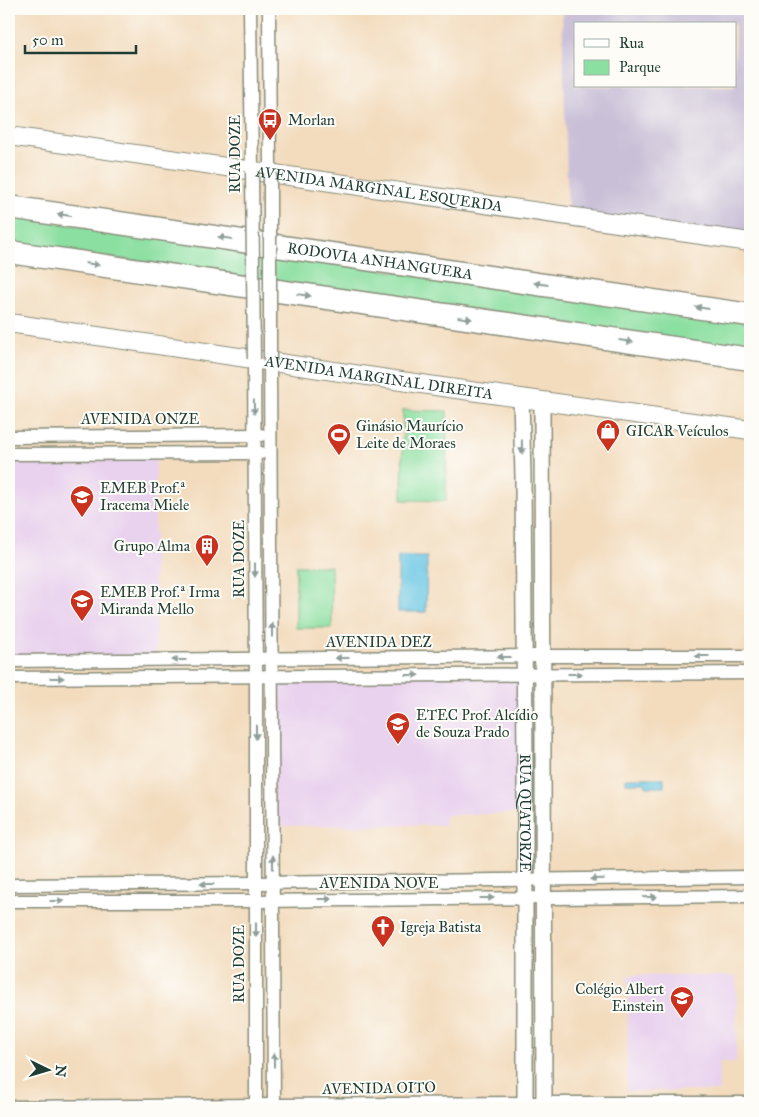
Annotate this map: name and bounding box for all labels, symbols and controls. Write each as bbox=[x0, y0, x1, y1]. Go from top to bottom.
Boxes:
scale bar bbox=[25, 22, 136, 54]
legend bbox=[574, 22, 736, 88]
text: 50 m bbox=[32, 31, 64, 49]
text: Rua bbox=[619, 34, 644, 52]
text: Parque bbox=[619, 58, 661, 77]
bus stop icon: Morlan bbox=[257, 107, 283, 141]
place label: Morlan bbox=[288, 111, 335, 129]
street label: RUA DOZE bbox=[226, 115, 244, 193]
street label: AVENIDA MARGINAL ESQUERDA bbox=[254, 162, 504, 216]
one-way arrow bbox=[55, 210, 71, 218]
one-way arrow bbox=[216, 234, 232, 242]
street label: RODOVIA ANHANGUERA bbox=[286, 239, 474, 284]
one-way arrow bbox=[84, 260, 100, 268]
one-way arrow bbox=[533, 280, 549, 288]
one-way arrow bbox=[297, 291, 313, 299]
one-way arrow bbox=[694, 303, 710, 311]
one-way arrow bbox=[458, 314, 474, 322]
one-way arrow bbox=[618, 337, 634, 345]
street label: AVENIDA MARGINAL DIREITA bbox=[263, 352, 494, 403]
one-way arrow bbox=[250, 400, 258, 416]
street label: AVENIDA ONZE bbox=[80, 410, 199, 428]
place label: Ginásio Maurício Leite de Moraes bbox=[356, 417, 464, 452]
shop icon: GICAR Veículos bbox=[595, 418, 621, 452]
sports icon: Ginásio Maurício Leite de Moraes bbox=[326, 422, 352, 456]
place label: GICAR Veículos bbox=[626, 422, 728, 440]
one-way arrow bbox=[519, 439, 527, 455]
place label: EMEB Prof.ª Iracema Miele bbox=[100, 479, 189, 514]
school or university icon: EMEB Prof.ª Iracema Miele bbox=[69, 484, 95, 518]
street label: RUA DOZE bbox=[230, 520, 248, 598]
building icon: Grupo Alma bbox=[194, 533, 220, 567]
place label: Grupo Alma bbox=[114, 537, 191, 555]
one-way arrow bbox=[252, 562, 260, 578]
place label: EMEB Prof.ª Irma Miranda Mello bbox=[100, 583, 220, 618]
school or university icon: EMEB Prof.ª Irma Miranda Mello bbox=[69, 588, 95, 622]
one-way arrow bbox=[267, 621, 275, 637]
street label: AVENIDA DEZ bbox=[325, 633, 432, 651]
one-way arrow bbox=[693, 652, 709, 660]
one-way arrow bbox=[496, 653, 512, 661]
one-way arrow bbox=[333, 654, 349, 662]
one-way arrow bbox=[171, 656, 187, 664]
one-way arrow bbox=[567, 670, 583, 678]
one-way arrow bbox=[405, 671, 421, 679]
one-way arrow bbox=[50, 674, 66, 682]
place label: ETEC Prof. Alcídio de Souza Prado bbox=[416, 706, 538, 741]
school or university icon: ETEC Prof. Alcídio de Souza Prado bbox=[385, 711, 411, 745]
one-way arrow bbox=[252, 725, 260, 741]
street label: RUA QUATORZE bbox=[516, 754, 534, 872]
one-way arrow bbox=[269, 854, 277, 870]
street label: AVENIDA NOVE bbox=[319, 874, 439, 892]
one-way arrow bbox=[588, 875, 604, 883]
one-way arrow bbox=[198, 880, 214, 888]
one-way arrow bbox=[642, 893, 658, 901]
one-way arrow bbox=[480, 894, 496, 902]
one-way arrow bbox=[317, 895, 333, 903]
one-way arrow bbox=[50, 897, 66, 905]
church icon: Igreja Batista bbox=[370, 914, 396, 948]
place label: Igreja Batista bbox=[400, 918, 482, 936]
one-way arrow bbox=[252, 922, 260, 938]
street label: RUA DOZE bbox=[230, 925, 248, 1003]
place label: Colégio Albert Einstein bbox=[575, 980, 665, 1015]
school or university icon: Colégio Albert Einstein bbox=[669, 985, 695, 1019]
north arrow bbox=[22, 1044, 72, 1094]
one-way arrow bbox=[270, 1051, 278, 1067]
text: N bbox=[51, 1064, 69, 1078]
street label: AVENIDA OITO bbox=[321, 1078, 436, 1098]

